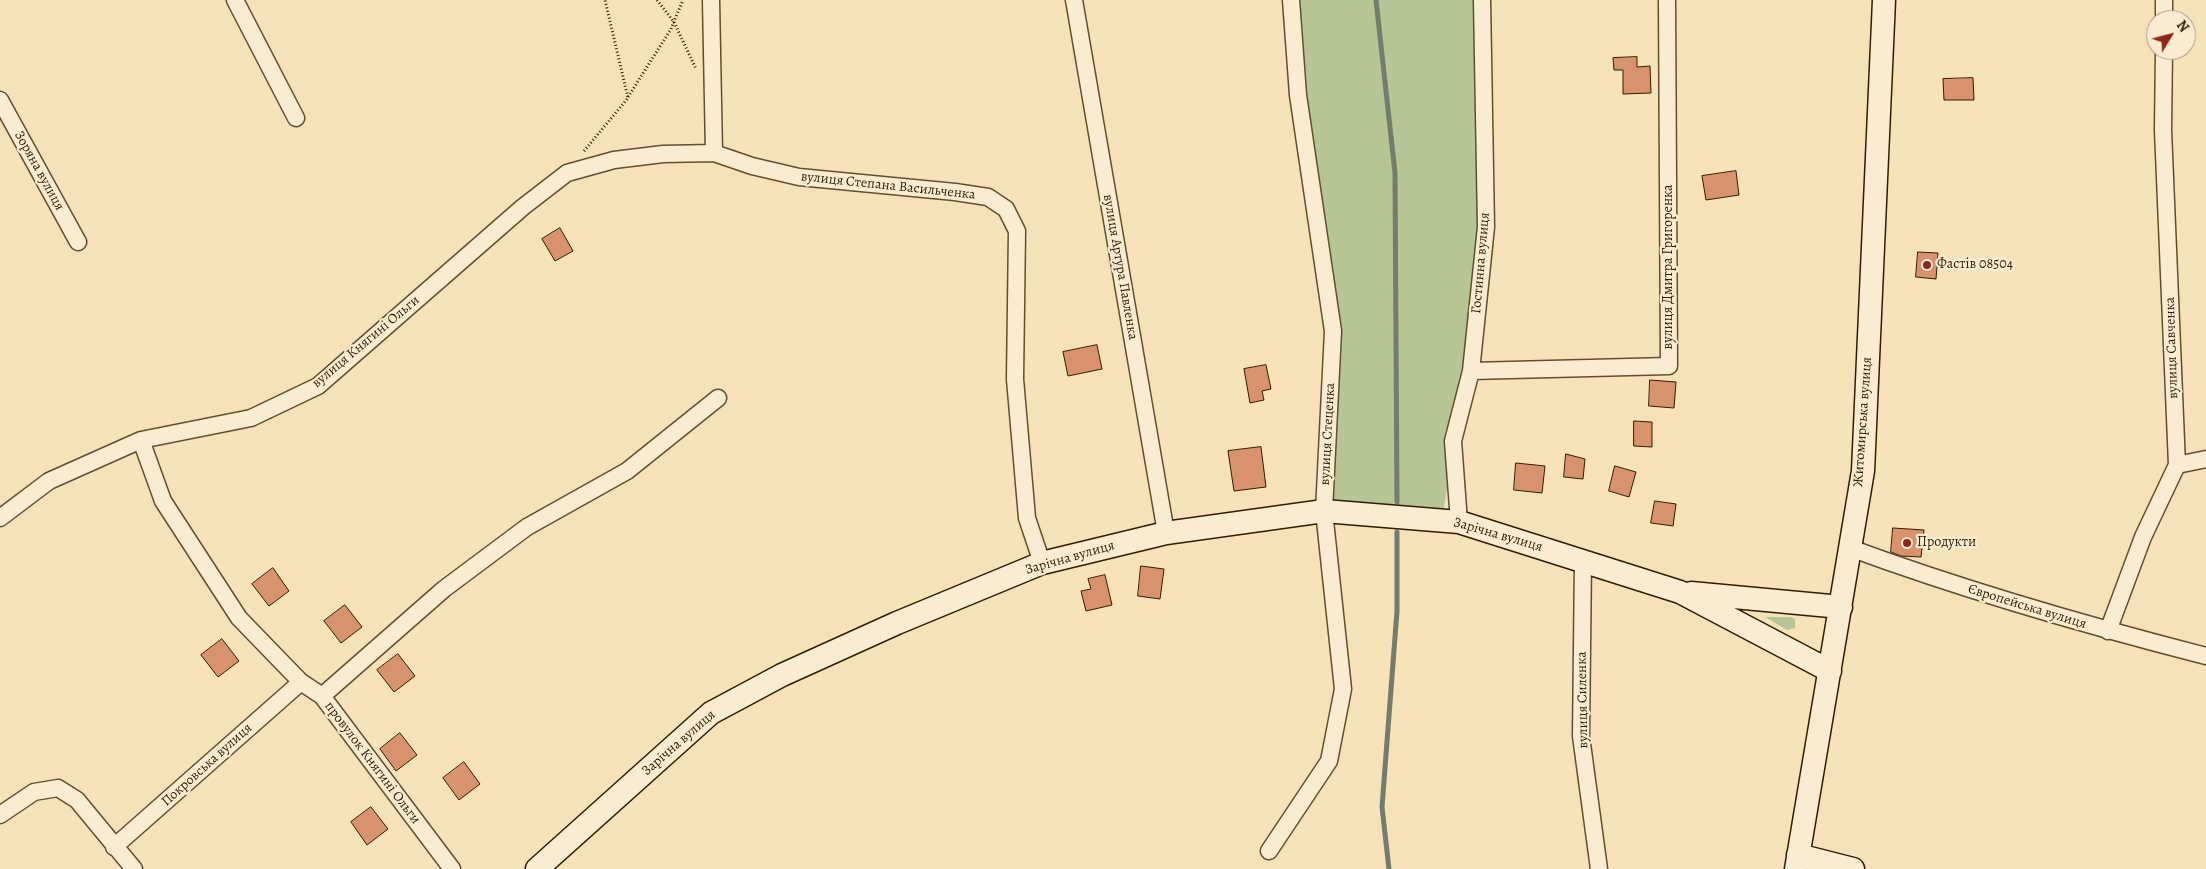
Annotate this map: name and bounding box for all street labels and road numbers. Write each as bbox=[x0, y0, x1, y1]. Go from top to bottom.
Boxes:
street label: Зоряна вулиця bbox=[10, 128, 68, 214]
street label: вулиця Степана Васильченка bbox=[800, 168, 976, 204]
street label: вулиця Дмитра Григоренка bbox=[1661, 185, 1677, 349]
street label: вулиця Артура Павленка bbox=[1099, 193, 1141, 341]
street label: Гостинна вулиця bbox=[1468, 212, 1494, 314]
street label: вулиця Княгині Ольги bbox=[309, 292, 423, 392]
street label: вулиця Савченка bbox=[2162, 297, 2182, 399]
street label: Житомирська вулиця bbox=[1850, 356, 1876, 488]
street label: вулиця Стеценка bbox=[1317, 382, 1339, 486]
street label: Зарічна вулиця bbox=[1451, 514, 1545, 556]
street label: Зарічна вулиця bbox=[1023, 537, 1117, 579]
street label: Європейська вулиця bbox=[1966, 581, 2088, 633]
street label: вулиця Силенка bbox=[1574, 651, 1592, 749]
street label: провулок Княгині Ольги bbox=[320, 698, 424, 828]
street label: Зарічна вулиця bbox=[639, 707, 719, 779]
street label: Покровська вулиця bbox=[158, 720, 256, 810]

